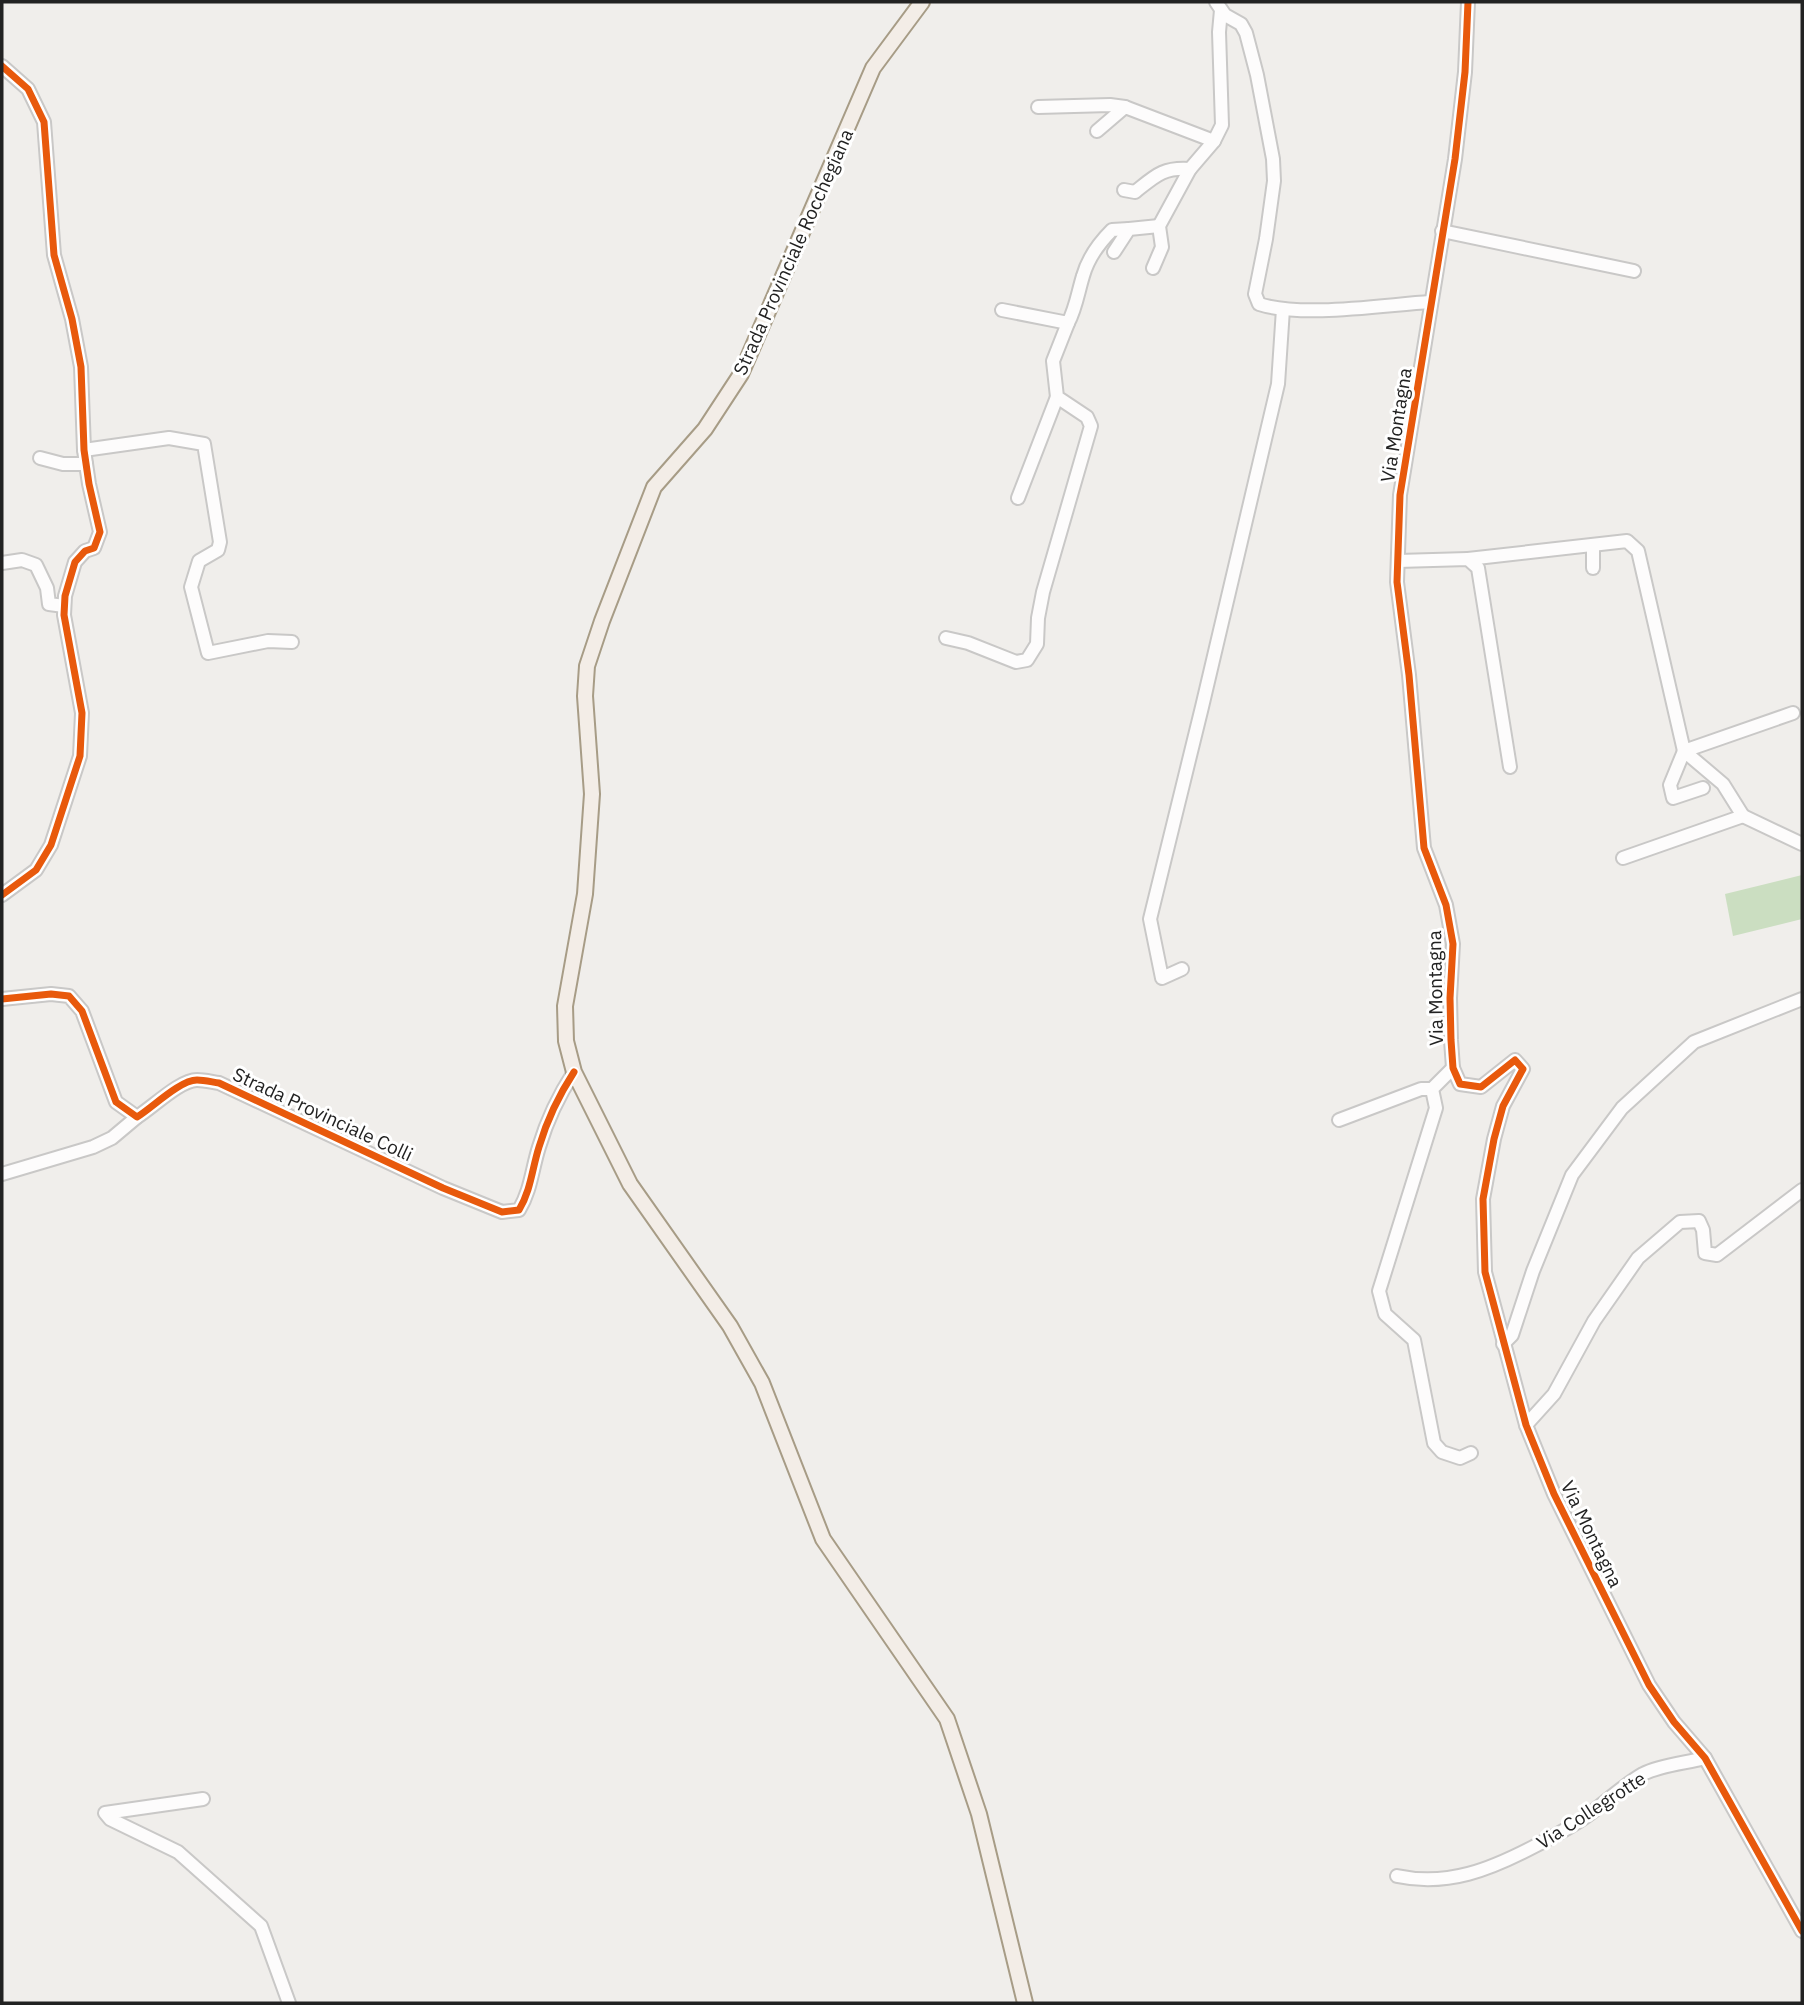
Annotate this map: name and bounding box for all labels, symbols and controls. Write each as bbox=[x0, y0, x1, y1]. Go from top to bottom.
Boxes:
street label: Strada Provinciale Rocchegiana bbox=[728, 125, 858, 379]
street label: Via Montagna bbox=[1375, 366, 1417, 484]
street label: Via Montagna bbox=[1422, 930, 1448, 1046]
street label: Strada Provinciale Colli bbox=[229, 1062, 417, 1166]
street label: Via Montagna bbox=[1556, 1477, 1628, 1591]
street label: Via Collegrotte bbox=[1532, 1766, 1650, 1854]

